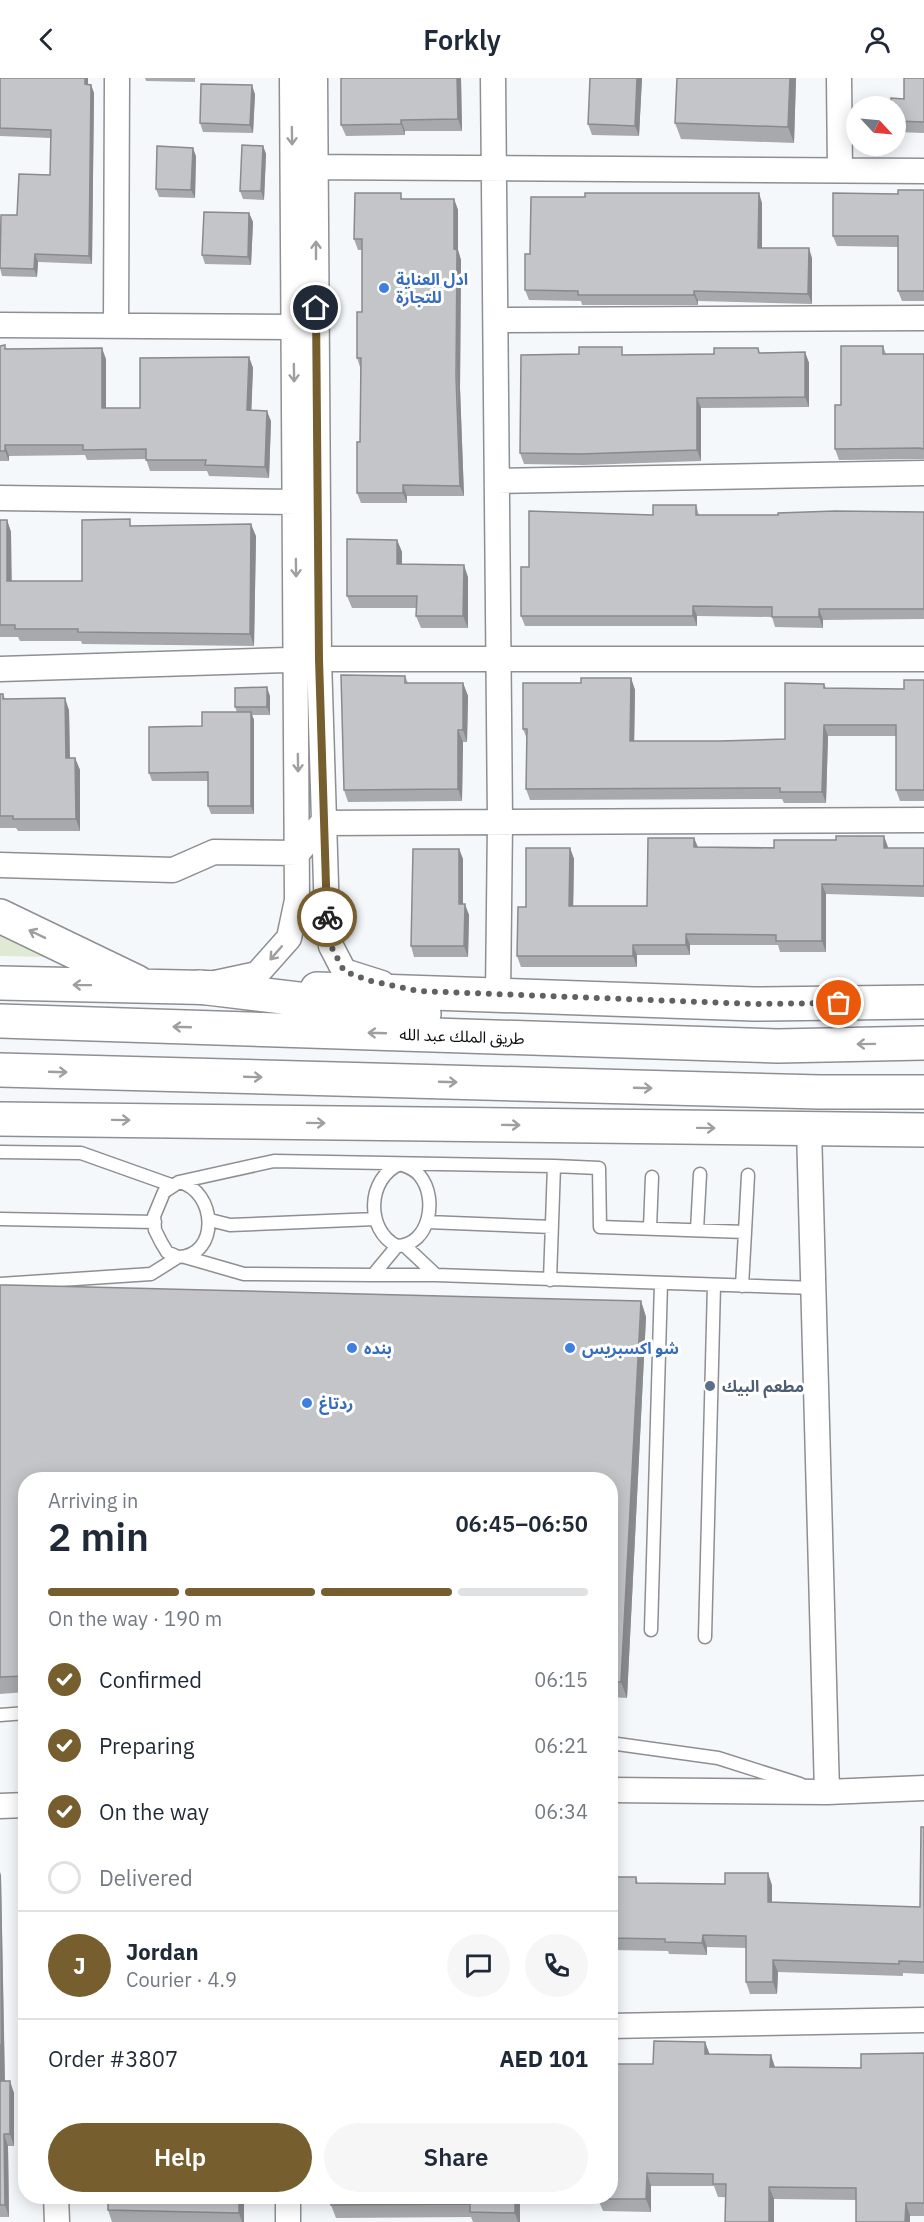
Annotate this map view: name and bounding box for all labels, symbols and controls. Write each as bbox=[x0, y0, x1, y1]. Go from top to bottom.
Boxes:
text: Forkly bbox=[423, 22, 501, 57]
icon: back bbox=[30, 23, 63, 56]
icon: person bbox=[861, 23, 894, 56]
north arrow bbox=[846, 96, 906, 156]
map controls bbox=[846, 96, 906, 156]
one-way arrow bbox=[287, 126, 298, 146]
one-way arrow bbox=[310, 240, 322, 260]
place label: ادل العناية للتجارة bbox=[396, 269, 468, 307]
marker: ادل العناية للتجارة bbox=[377, 281, 391, 295]
pin bbox=[290, 282, 341, 333]
icon: home bbox=[299, 291, 332, 324]
one-way arrow bbox=[288, 363, 300, 383]
one-way arrow bbox=[290, 558, 302, 578]
one-way arrow bbox=[292, 753, 304, 773]
courier bbox=[297, 887, 357, 947]
icon: bike bbox=[311, 901, 344, 934]
one-way arrow bbox=[29, 928, 46, 940]
one-way arrow bbox=[269, 945, 283, 960]
pin bbox=[813, 977, 864, 1028]
one-way arrow bbox=[73, 980, 93, 991]
icon: bag bbox=[822, 986, 855, 1019]
one-way arrow bbox=[172, 1021, 192, 1032]
street label: طريق الملك عبد الله bbox=[399, 1024, 525, 1049]
one-way arrow bbox=[367, 1027, 387, 1039]
one-way arrow bbox=[856, 1038, 876, 1050]
one-way arrow bbox=[48, 1066, 68, 1078]
one-way arrow bbox=[243, 1071, 263, 1083]
one-way arrow bbox=[438, 1077, 458, 1088]
one-way arrow bbox=[633, 1082, 653, 1093]
one-way arrow bbox=[111, 1114, 131, 1126]
one-way arrow bbox=[306, 1117, 326, 1129]
one-way arrow bbox=[501, 1119, 521, 1131]
one-way arrow bbox=[696, 1122, 716, 1134]
place label: بنده bbox=[364, 1338, 392, 1358]
place label: شو اكسبريس bbox=[582, 1338, 679, 1358]
marker: بنده bbox=[345, 1341, 359, 1355]
marker: شو اكسبريس bbox=[563, 1341, 577, 1355]
place label: مطعم البيك bbox=[722, 1376, 804, 1399]
marker: مطعم البيك bbox=[703, 1379, 717, 1393]
place label: ردتاغ bbox=[319, 1393, 353, 1415]
marker: ردتاغ bbox=[300, 1396, 314, 1410]
text: Arriving in bbox=[48, 1487, 138, 1514]
text: 06:45–06:50 bbox=[455, 1509, 588, 1538]
text: 2 min bbox=[48, 1511, 149, 1562]
text: On the way · 190 m bbox=[48, 1605, 222, 1632]
icon: check bbox=[48, 1663, 81, 1696]
text: Confirmed bbox=[99, 1665, 202, 1694]
text: 06:15 bbox=[534, 1666, 588, 1693]
icon: check bbox=[48, 1729, 81, 1762]
text: Preparing bbox=[99, 1731, 194, 1760]
text: 06:21 bbox=[534, 1732, 588, 1759]
icon: check bbox=[48, 1795, 81, 1828]
text: On the way bbox=[99, 1797, 209, 1826]
text: 06:34 bbox=[534, 1798, 588, 1825]
text: Delivered bbox=[99, 1863, 193, 1892]
button: chat bbox=[447, 1934, 510, 1997]
button: phone bbox=[525, 1934, 588, 1997]
text: Jordan bbox=[126, 1937, 199, 1966]
text: J bbox=[73, 1951, 86, 1980]
text: Courier · 4.9 bbox=[126, 1966, 237, 1993]
text: Order #3807 bbox=[48, 2044, 178, 2073]
text: AED 101 bbox=[499, 2044, 588, 2073]
button: Help bbox=[48, 2123, 312, 2192]
button: Share bbox=[324, 2123, 588, 2192]

